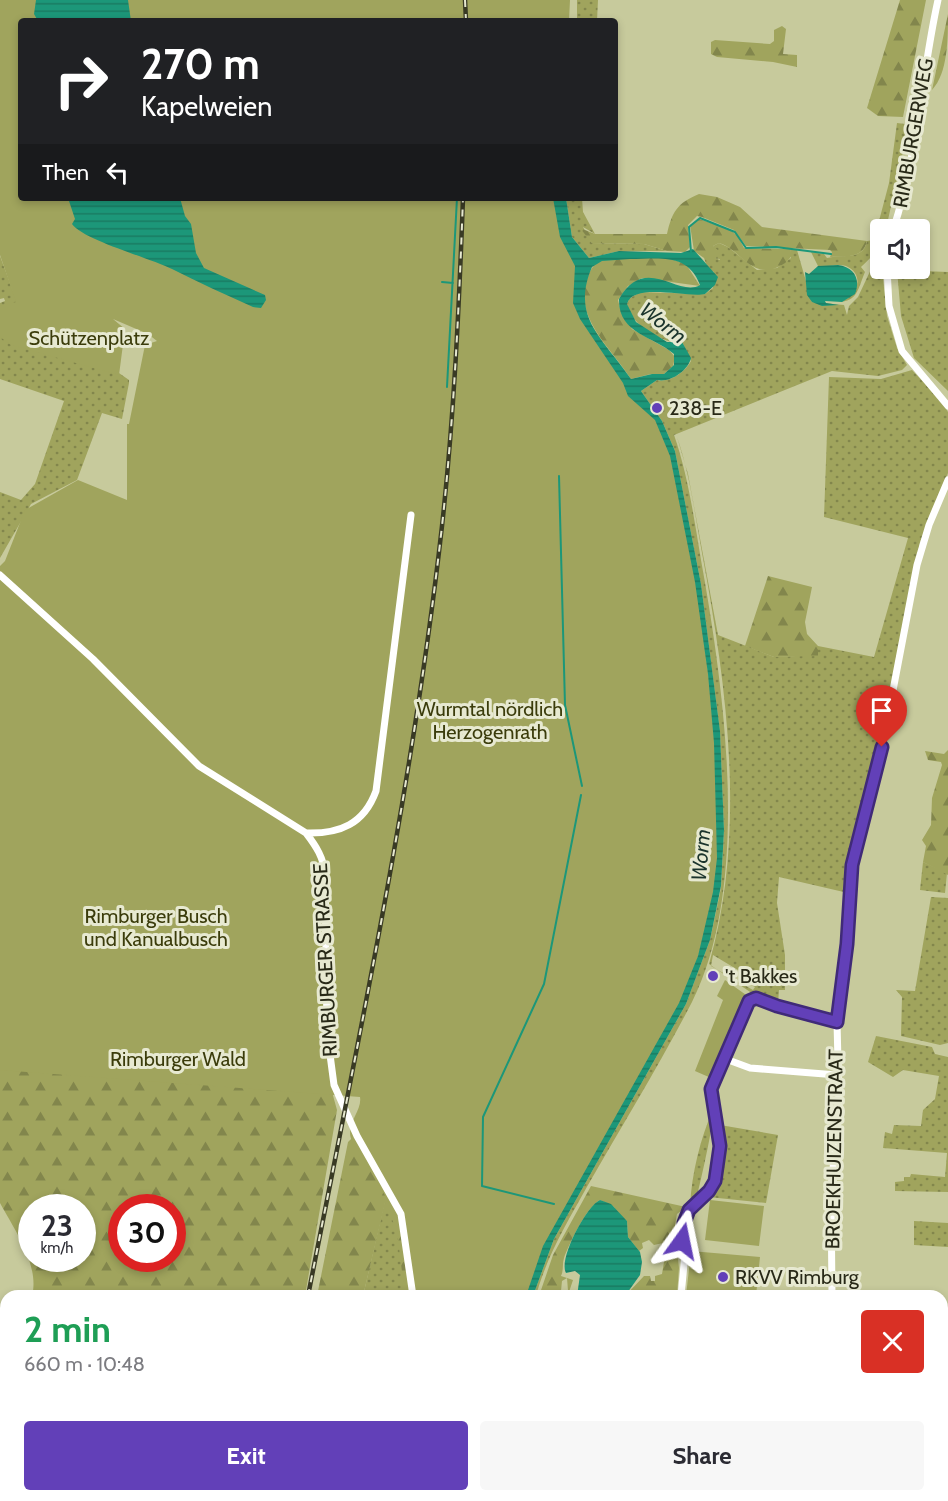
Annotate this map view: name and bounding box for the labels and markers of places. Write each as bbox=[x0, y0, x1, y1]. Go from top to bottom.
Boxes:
place label: 238-E bbox=[669, 396, 722, 420]
marker: 238-E bbox=[650, 401, 664, 415]
pin bbox=[856, 685, 907, 747]
place label: 't Bakkes bbox=[725, 964, 797, 988]
marker: 't Bakkes bbox=[706, 969, 720, 983]
place label: RKVV Rimburg bbox=[735, 1265, 860, 1289]
marker: RKVV Rimburg bbox=[716, 1270, 730, 1284]

